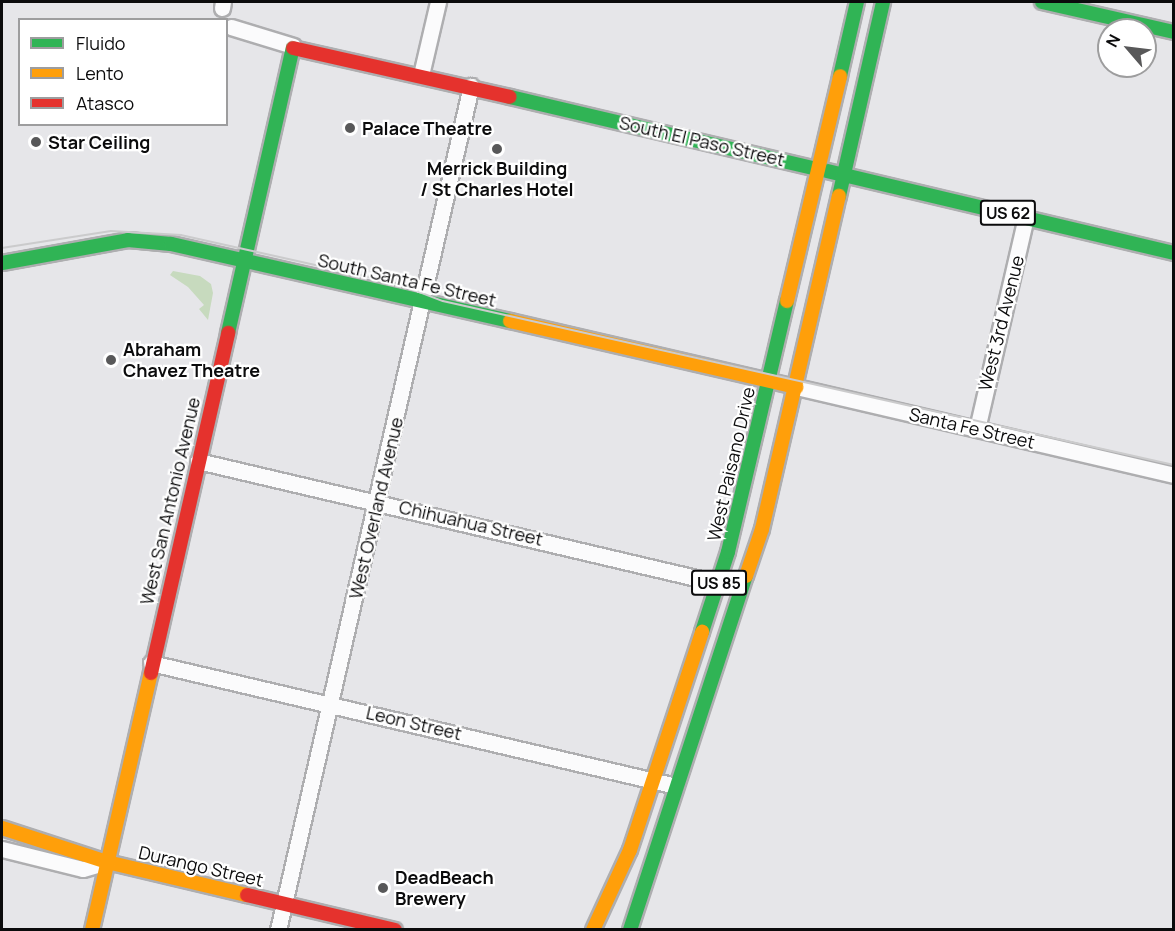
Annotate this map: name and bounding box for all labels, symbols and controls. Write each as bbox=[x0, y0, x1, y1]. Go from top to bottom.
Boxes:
legend bbox=[18, 18, 228, 126]
north arrow bbox=[1097, 18, 1157, 78]
text: N bbox=[1100, 30, 1125, 51]
text: Fluido bbox=[76, 31, 125, 55]
text: Lento bbox=[76, 61, 124, 85]
text: Atasco bbox=[76, 91, 134, 115]
street label: South El Paso Street bbox=[617, 111, 787, 171]
place label: Palace Theatre bbox=[362, 117, 492, 139]
marker: Palace Theatre bbox=[343, 121, 357, 135]
place label: Star Ceiling bbox=[48, 131, 150, 153]
marker: Star Ceiling bbox=[29, 135, 43, 149]
marker: Merrick Building / St Charles Hotel bbox=[490, 142, 504, 156]
place label: Merrick Building / St Charles Hotel bbox=[420, 158, 574, 201]
road number: US 62 bbox=[980, 200, 1036, 226]
street label: South Santa Fe Street bbox=[316, 249, 498, 311]
street label: West 3rd Avenue bbox=[974, 253, 1028, 393]
place label: Abraham Chavez Theatre bbox=[123, 339, 260, 382]
marker: Abraham Chavez Theatre bbox=[104, 353, 118, 367]
street label: West Paisano Drive bbox=[703, 385, 759, 543]
street label: West San Antonio Avenue bbox=[136, 395, 204, 607]
street label: Santa Fe Street bbox=[907, 403, 1037, 453]
street label: West Overland Avenue bbox=[345, 415, 407, 601]
street label: Chihuahua Street bbox=[397, 496, 545, 550]
road number: US 85 bbox=[690, 570, 748, 596]
street label: Leon Street bbox=[364, 702, 464, 744]
street label: Durango Street bbox=[137, 841, 265, 891]
place label: DeadBeach Brewery bbox=[395, 867, 494, 910]
marker: DeadBeach Brewery bbox=[376, 881, 390, 895]

